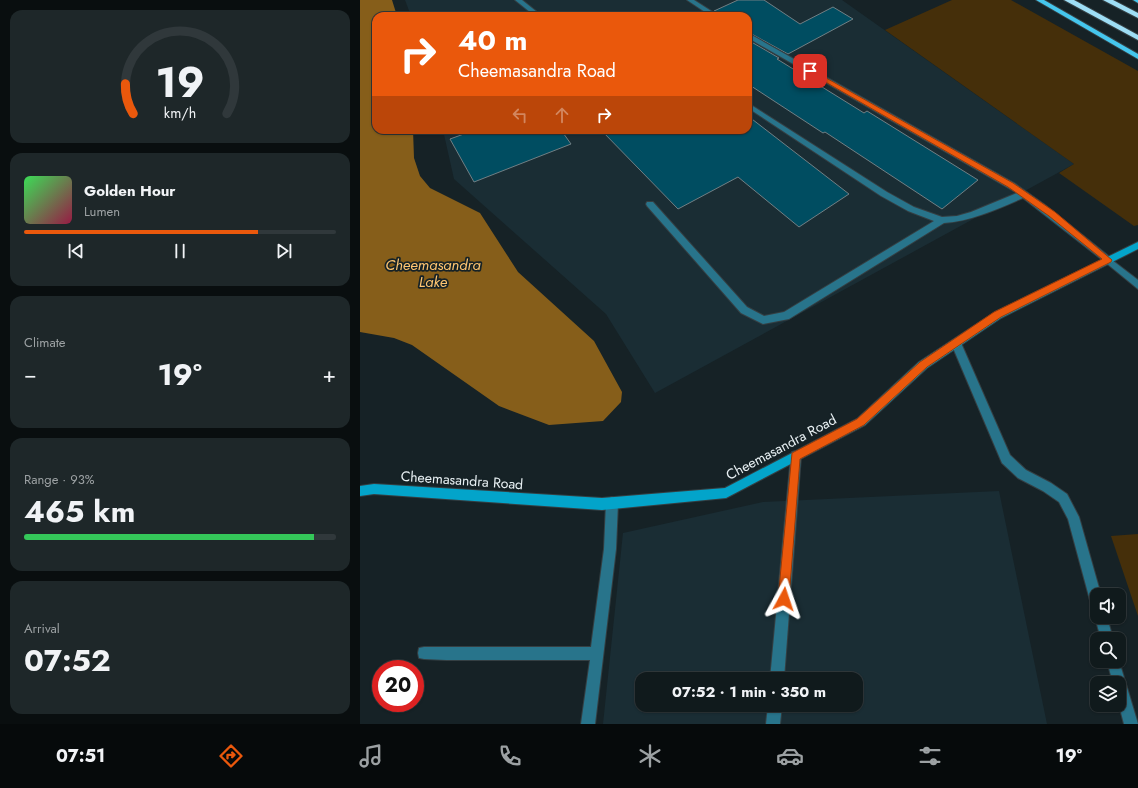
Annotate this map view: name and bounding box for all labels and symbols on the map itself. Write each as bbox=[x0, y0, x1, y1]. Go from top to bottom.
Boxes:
pin bbox=[793, 54, 827, 88]
water label: Cheemasandra Lake bbox=[385, 254, 482, 293]
street label: Cheemasandra Road bbox=[722, 409, 840, 485]
street label: Cheemasandra Road bbox=[400, 466, 524, 494]
position arrow bbox=[763, 578, 805, 620]
speed limit sign: 20 bbox=[372, 660, 424, 712]

